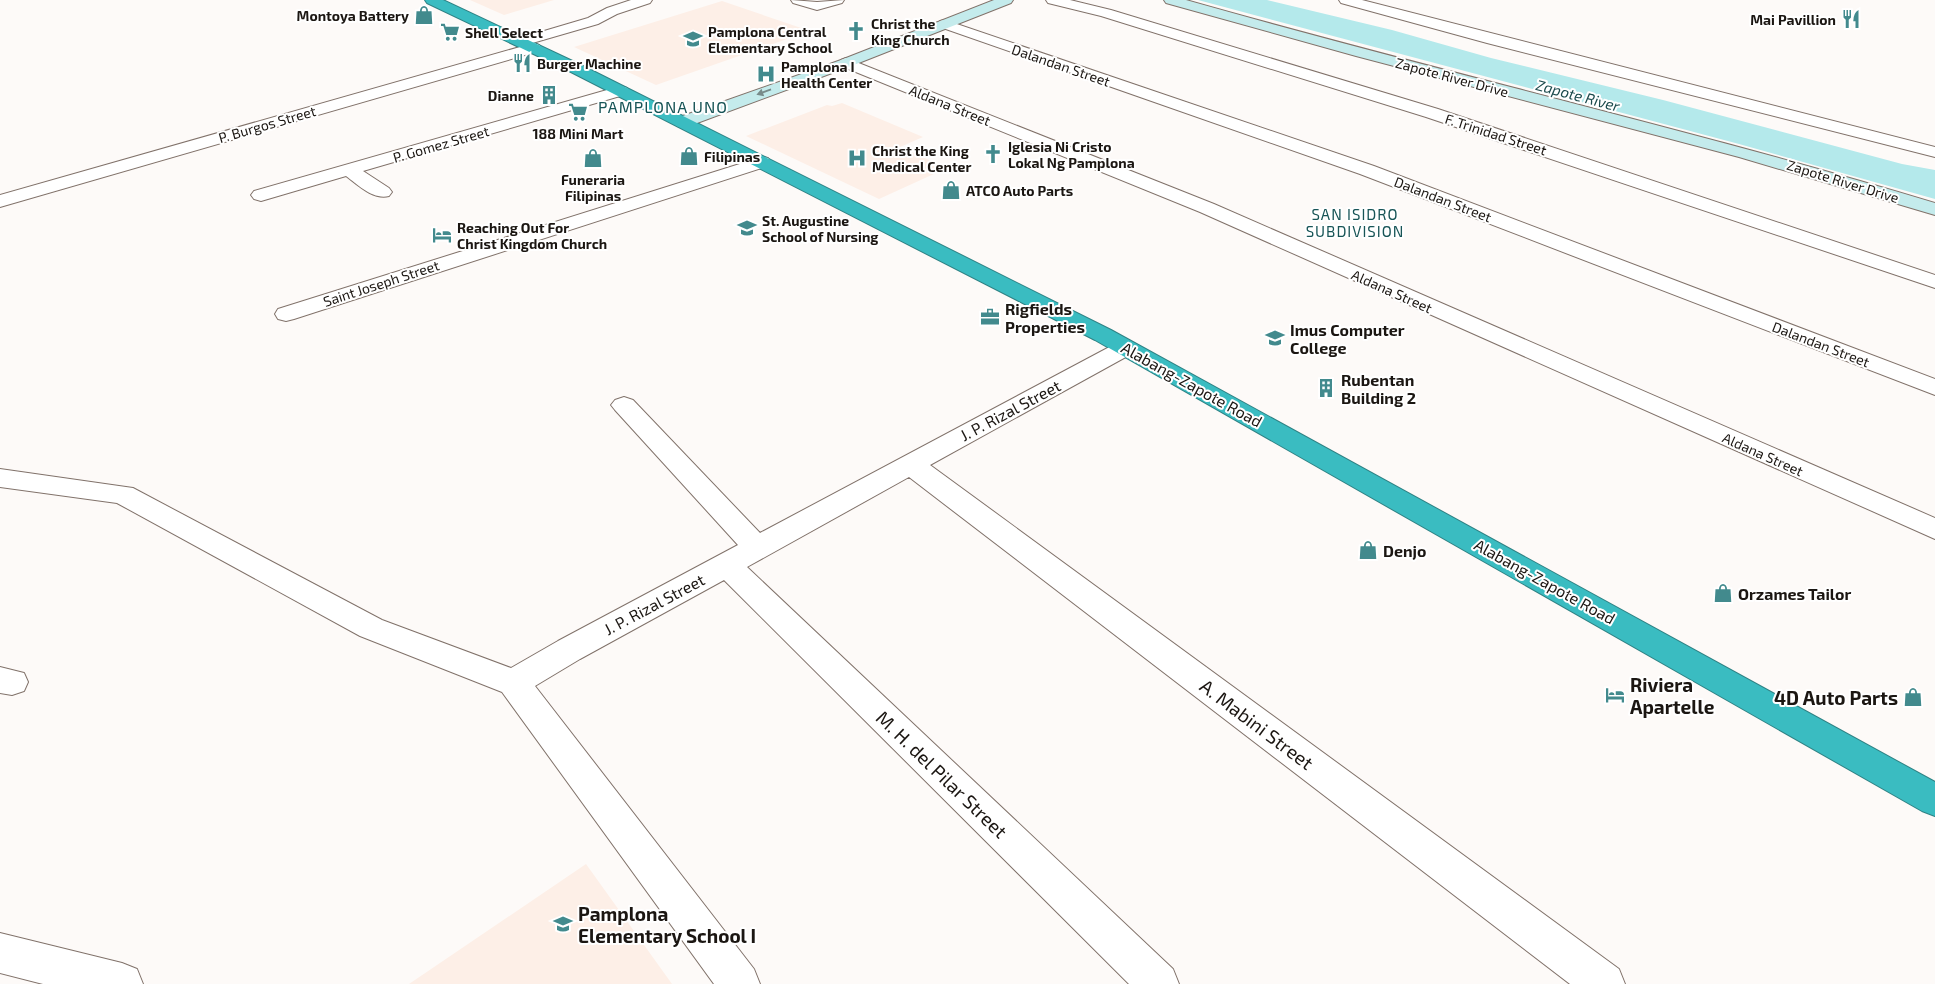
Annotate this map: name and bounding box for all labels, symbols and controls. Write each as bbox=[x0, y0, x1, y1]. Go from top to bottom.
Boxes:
shop icon: Montoya Battery bbox=[413, 4, 435, 26]
place label: Montoya Battery bbox=[297, 7, 409, 24]
restaurant icon: Mai Pavillion bbox=[1840, 8, 1862, 30]
place label: Mai Pavillion bbox=[1750, 11, 1836, 28]
place label: Christ the King Church bbox=[871, 15, 950, 48]
church icon: Christ the King Church bbox=[845, 20, 867, 42]
supermarket icon: Shell Select bbox=[439, 21, 461, 43]
place label: Pamplona Central Elementary School bbox=[708, 23, 833, 56]
place label: Shell Select bbox=[465, 24, 543, 41]
school or university icon: Pamplona Central Elementary School bbox=[682, 28, 704, 50]
street label: Dalandan Street bbox=[1010, 40, 1112, 90]
restaurant icon: Burger Machine bbox=[511, 52, 533, 74]
street label: Zapote River Drive bbox=[1394, 54, 1510, 100]
place label: Burger Machine bbox=[537, 55, 642, 72]
place label: Pamplona I Health Center bbox=[781, 58, 872, 91]
hospital icon: Pamplona I Health Center bbox=[755, 63, 777, 85]
water label: Zapote River bbox=[1534, 75, 1623, 115]
street label: Aldana Street bbox=[907, 81, 993, 129]
building icon: Dianne bbox=[538, 84, 560, 106]
place label: Dianne bbox=[488, 87, 534, 104]
one-way arrow bbox=[756, 88, 771, 96]
district label: PAMPLONA UNO bbox=[598, 97, 728, 116]
supermarket icon: 188 Mini Mart bbox=[567, 101, 589, 123]
street label: P. Burgos Street bbox=[216, 102, 318, 146]
street label: F. Trinidad Street bbox=[1443, 110, 1549, 158]
street label: P. Gomez Street bbox=[391, 122, 491, 166]
place label: 188 Mini Mart bbox=[533, 125, 624, 142]
place label: Iglesia Ni Cristo Lokal Ng Pamplona bbox=[1008, 138, 1135, 171]
place label: Christ the King Medical Center bbox=[872, 142, 972, 175]
church icon: Iglesia Ni Cristo Lokal Ng Pamplona bbox=[982, 143, 1004, 165]
shop icon: Filipinas bbox=[678, 145, 700, 167]
shop icon: Funeraria Filipinas bbox=[582, 147, 604, 169]
hospital icon: Christ the King Medical Center bbox=[846, 147, 868, 169]
place label: Filipinas bbox=[704, 148, 760, 165]
street label: Zapote River Drive bbox=[1785, 156, 1901, 206]
place label: Funeraria Filipinas bbox=[561, 171, 625, 204]
street label: Dalandan Street bbox=[1392, 173, 1494, 225]
shop icon: ATCO Auto Parts bbox=[940, 179, 962, 201]
place label: ATCO Auto Parts bbox=[966, 182, 1073, 199]
district label: SAN ISIDRO SUBDIVISION bbox=[1306, 205, 1404, 240]
place label: St. Augustine School of Nursing bbox=[762, 212, 878, 245]
school or university icon: St. Augustine School of Nursing bbox=[736, 217, 758, 239]
place label: Reaching Out For Christ Kingdom Church bbox=[457, 219, 607, 252]
hotel icon: Reaching Out For Christ Kingdom Church bbox=[431, 224, 453, 246]
street label: Saint Joseph Street bbox=[321, 256, 441, 310]
street label: Aldana Street bbox=[1349, 266, 1435, 316]
place label: Rigfields Properties bbox=[1005, 299, 1085, 336]
office icon: Rigfields Properties bbox=[979, 306, 1001, 328]
street label: Dalandan Street bbox=[1770, 318, 1872, 370]
place label: Imus Computer College bbox=[1290, 320, 1405, 357]
school or university icon: Imus Computer College bbox=[1264, 327, 1286, 349]
street label: Alabang-Zapote Road bbox=[1118, 337, 1266, 431]
place label: Rubentan Building 2 bbox=[1341, 370, 1416, 407]
street label: J. P. Rizal Street bbox=[956, 375, 1064, 445]
building icon: Rubentan Building 2 bbox=[1315, 377, 1337, 399]
street label: Aldana Street bbox=[1720, 429, 1806, 479]
street label: Alabang-Zapote Road bbox=[1471, 534, 1619, 628]
shop icon: Denjo bbox=[1357, 539, 1379, 561]
place label: Denjo bbox=[1383, 541, 1426, 560]
street label: J. P. Rizal Street bbox=[600, 569, 708, 639]
shop icon: Orzames Tailor bbox=[1712, 582, 1734, 604]
place label: Orzames Tailor bbox=[1738, 584, 1852, 603]
place label: Riviera Apartelle bbox=[1630, 673, 1715, 718]
street label: A. Mabini Street bbox=[1196, 674, 1318, 774]
hotel icon: Riviera Apartelle bbox=[1604, 684, 1626, 706]
place label: 4D Auto Parts bbox=[1774, 686, 1898, 709]
shop icon: 4D Auto Parts bbox=[1902, 686, 1924, 708]
street label: M. H. del Pilar Street bbox=[872, 706, 1012, 842]
place label: Pamplona Elementary School I bbox=[578, 902, 756, 948]
school or university icon: Pamplona Elementary School I bbox=[552, 913, 574, 935]

